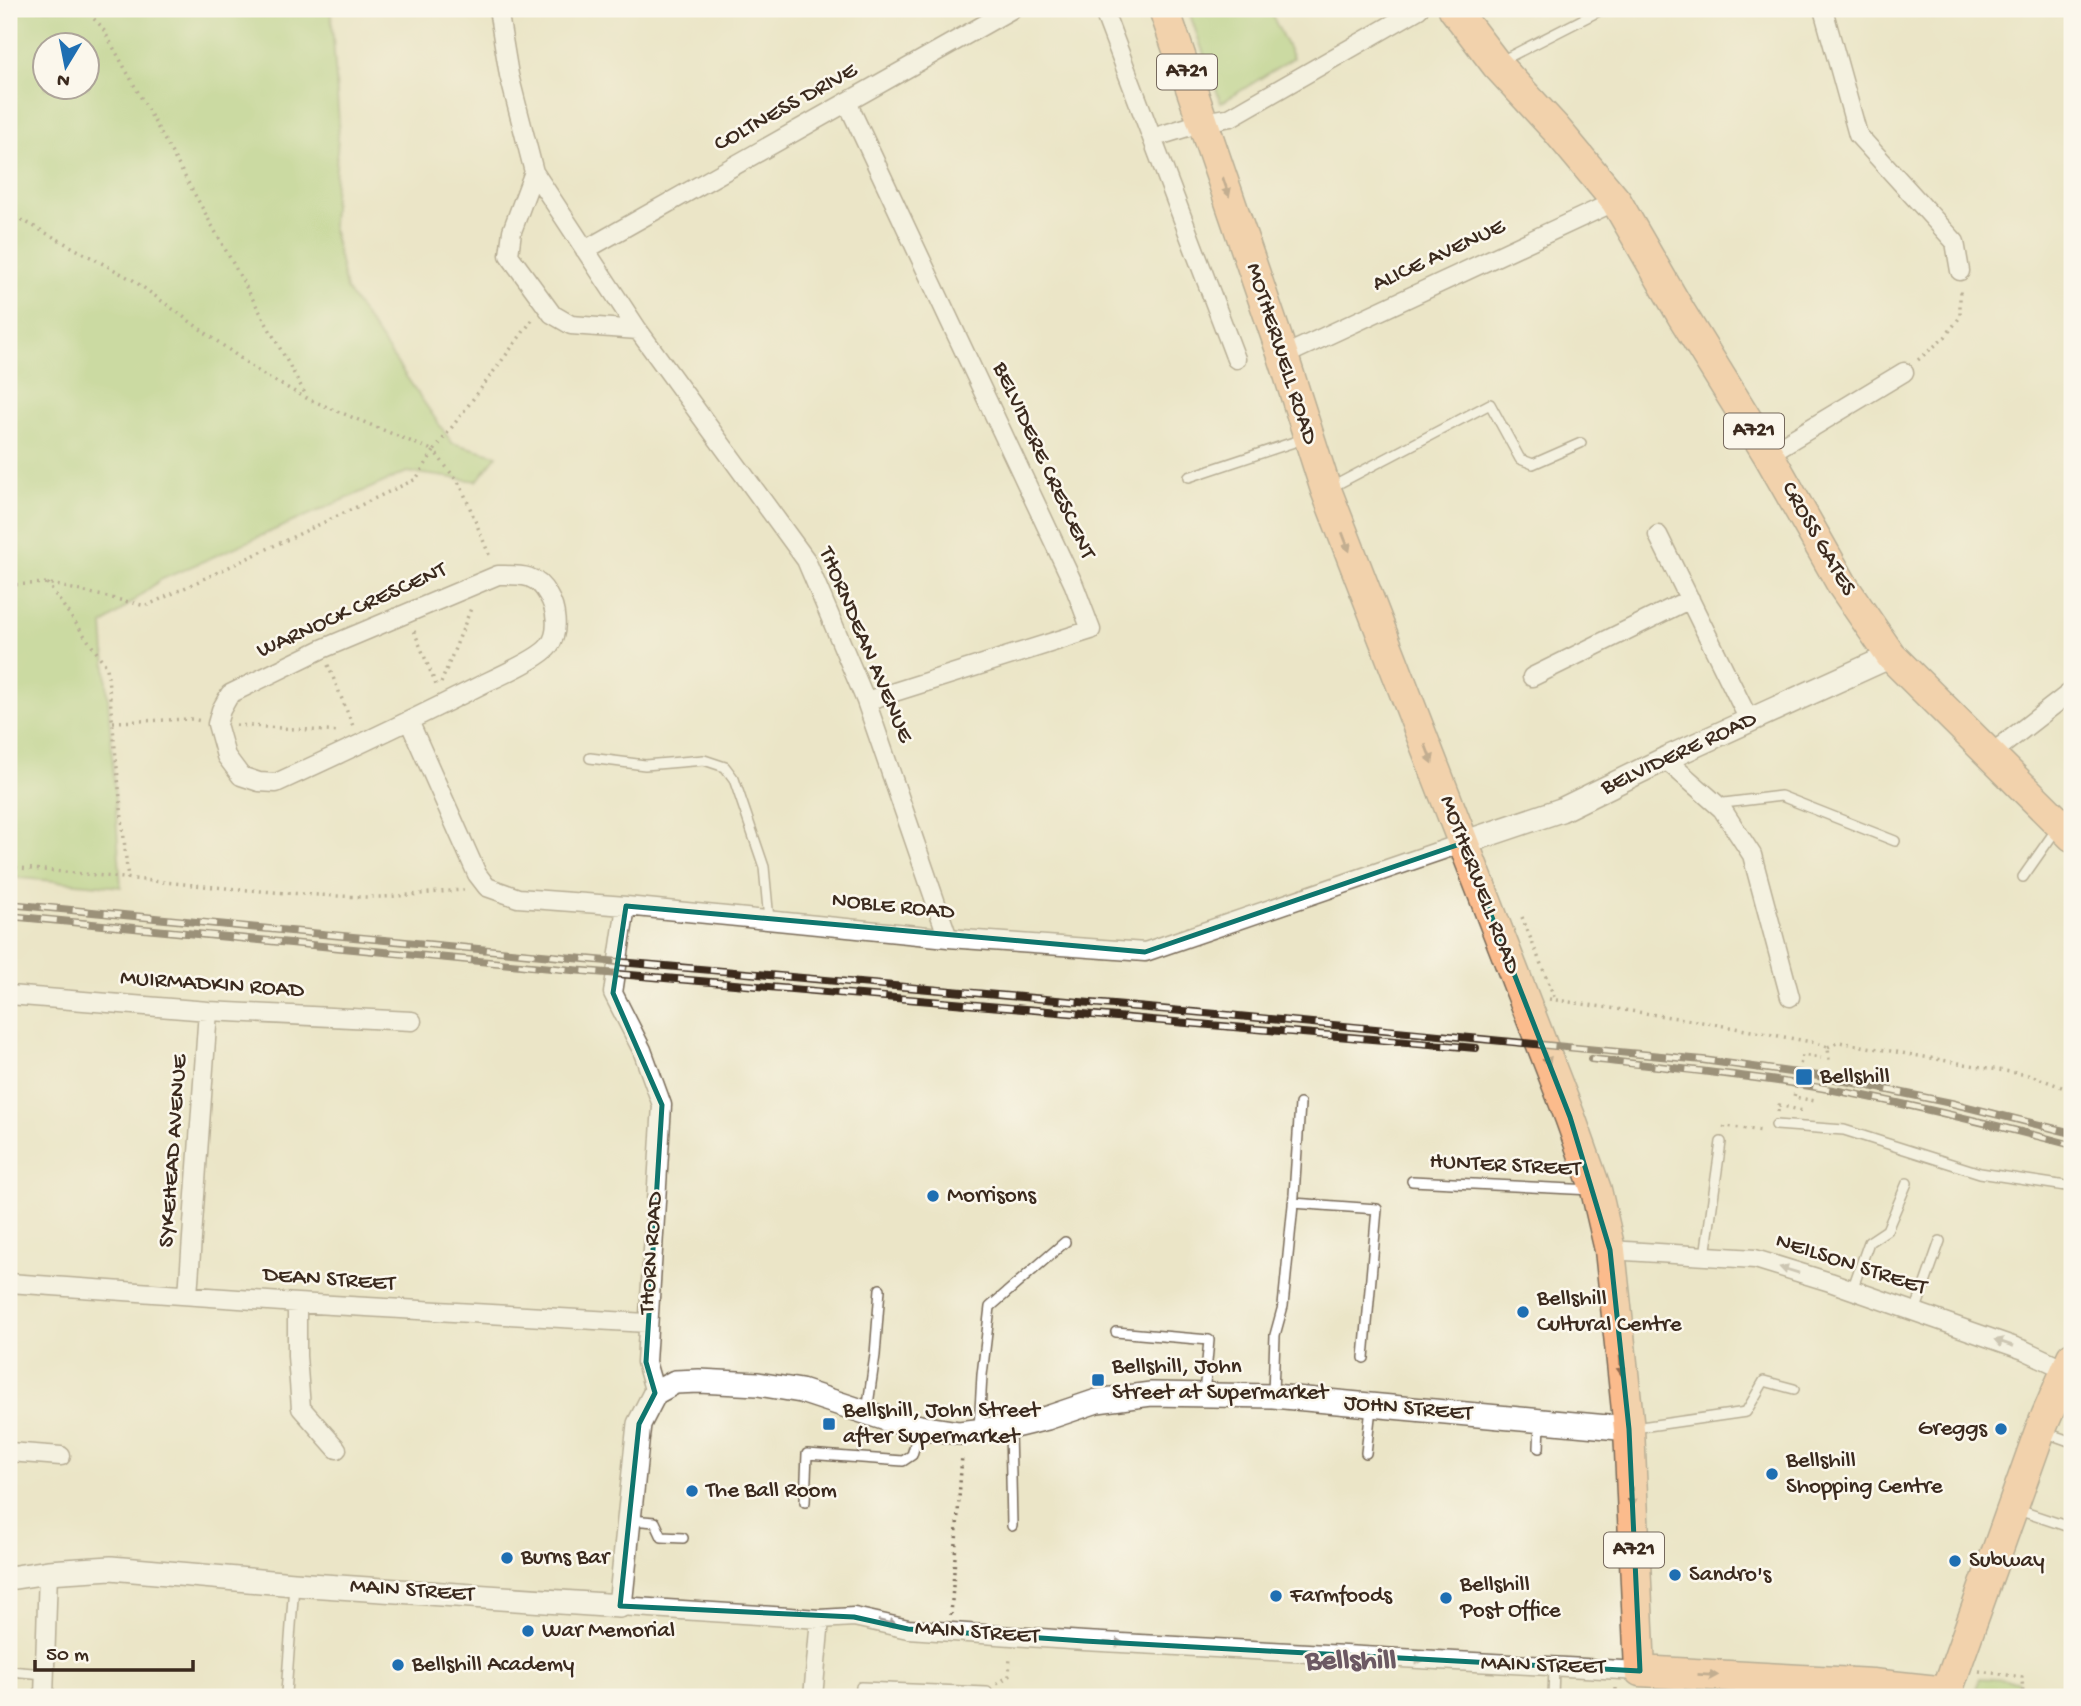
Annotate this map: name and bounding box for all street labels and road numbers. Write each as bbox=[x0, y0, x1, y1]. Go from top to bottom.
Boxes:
road number: A721 bbox=[1157, 55, 1217, 90]
street label: COLTNESS DRIVE bbox=[710, 57, 864, 158]
street label: ALICE AVENUE bbox=[1368, 213, 1511, 298]
street label: MOTHERWELL ROAD bbox=[1239, 260, 1323, 449]
street label: BELVIDERE CRESCENT bbox=[985, 357, 1101, 565]
road number: A721 bbox=[1724, 414, 1784, 448]
street label: CROSS GATES bbox=[1775, 477, 1862, 601]
street label: THORNDEAN AVENUE bbox=[811, 541, 919, 748]
street label: WARNOCK CRESCENT bbox=[253, 557, 452, 665]
street label: BELVIDERE ROAD bbox=[1596, 706, 1762, 802]
street label: MOTHERWELL ROAD bbox=[1433, 792, 1526, 979]
street label: NOBLE ROAD bbox=[830, 887, 957, 927]
street label: MUIRMADKIN ROAD bbox=[119, 965, 306, 1005]
street label: SYKEHEAD AVENUE bbox=[154, 1052, 194, 1248]
street label: HUNTER STREET bbox=[1429, 1149, 1582, 1183]
street label: THORN ROAD bbox=[634, 1190, 670, 1317]
street label: NEILSON STREET bbox=[1772, 1228, 1931, 1303]
street label: DEAN STREET bbox=[260, 1262, 397, 1298]
street label: JOHN STREET bbox=[1343, 1390, 1474, 1428]
road number: A721 bbox=[1604, 1532, 1664, 1568]
street label: MAIN STREET bbox=[349, 1573, 476, 1609]
street label: MAIN STREET bbox=[914, 1615, 1041, 1651]
street label: MAIN STREET bbox=[1480, 1650, 1607, 1682]

